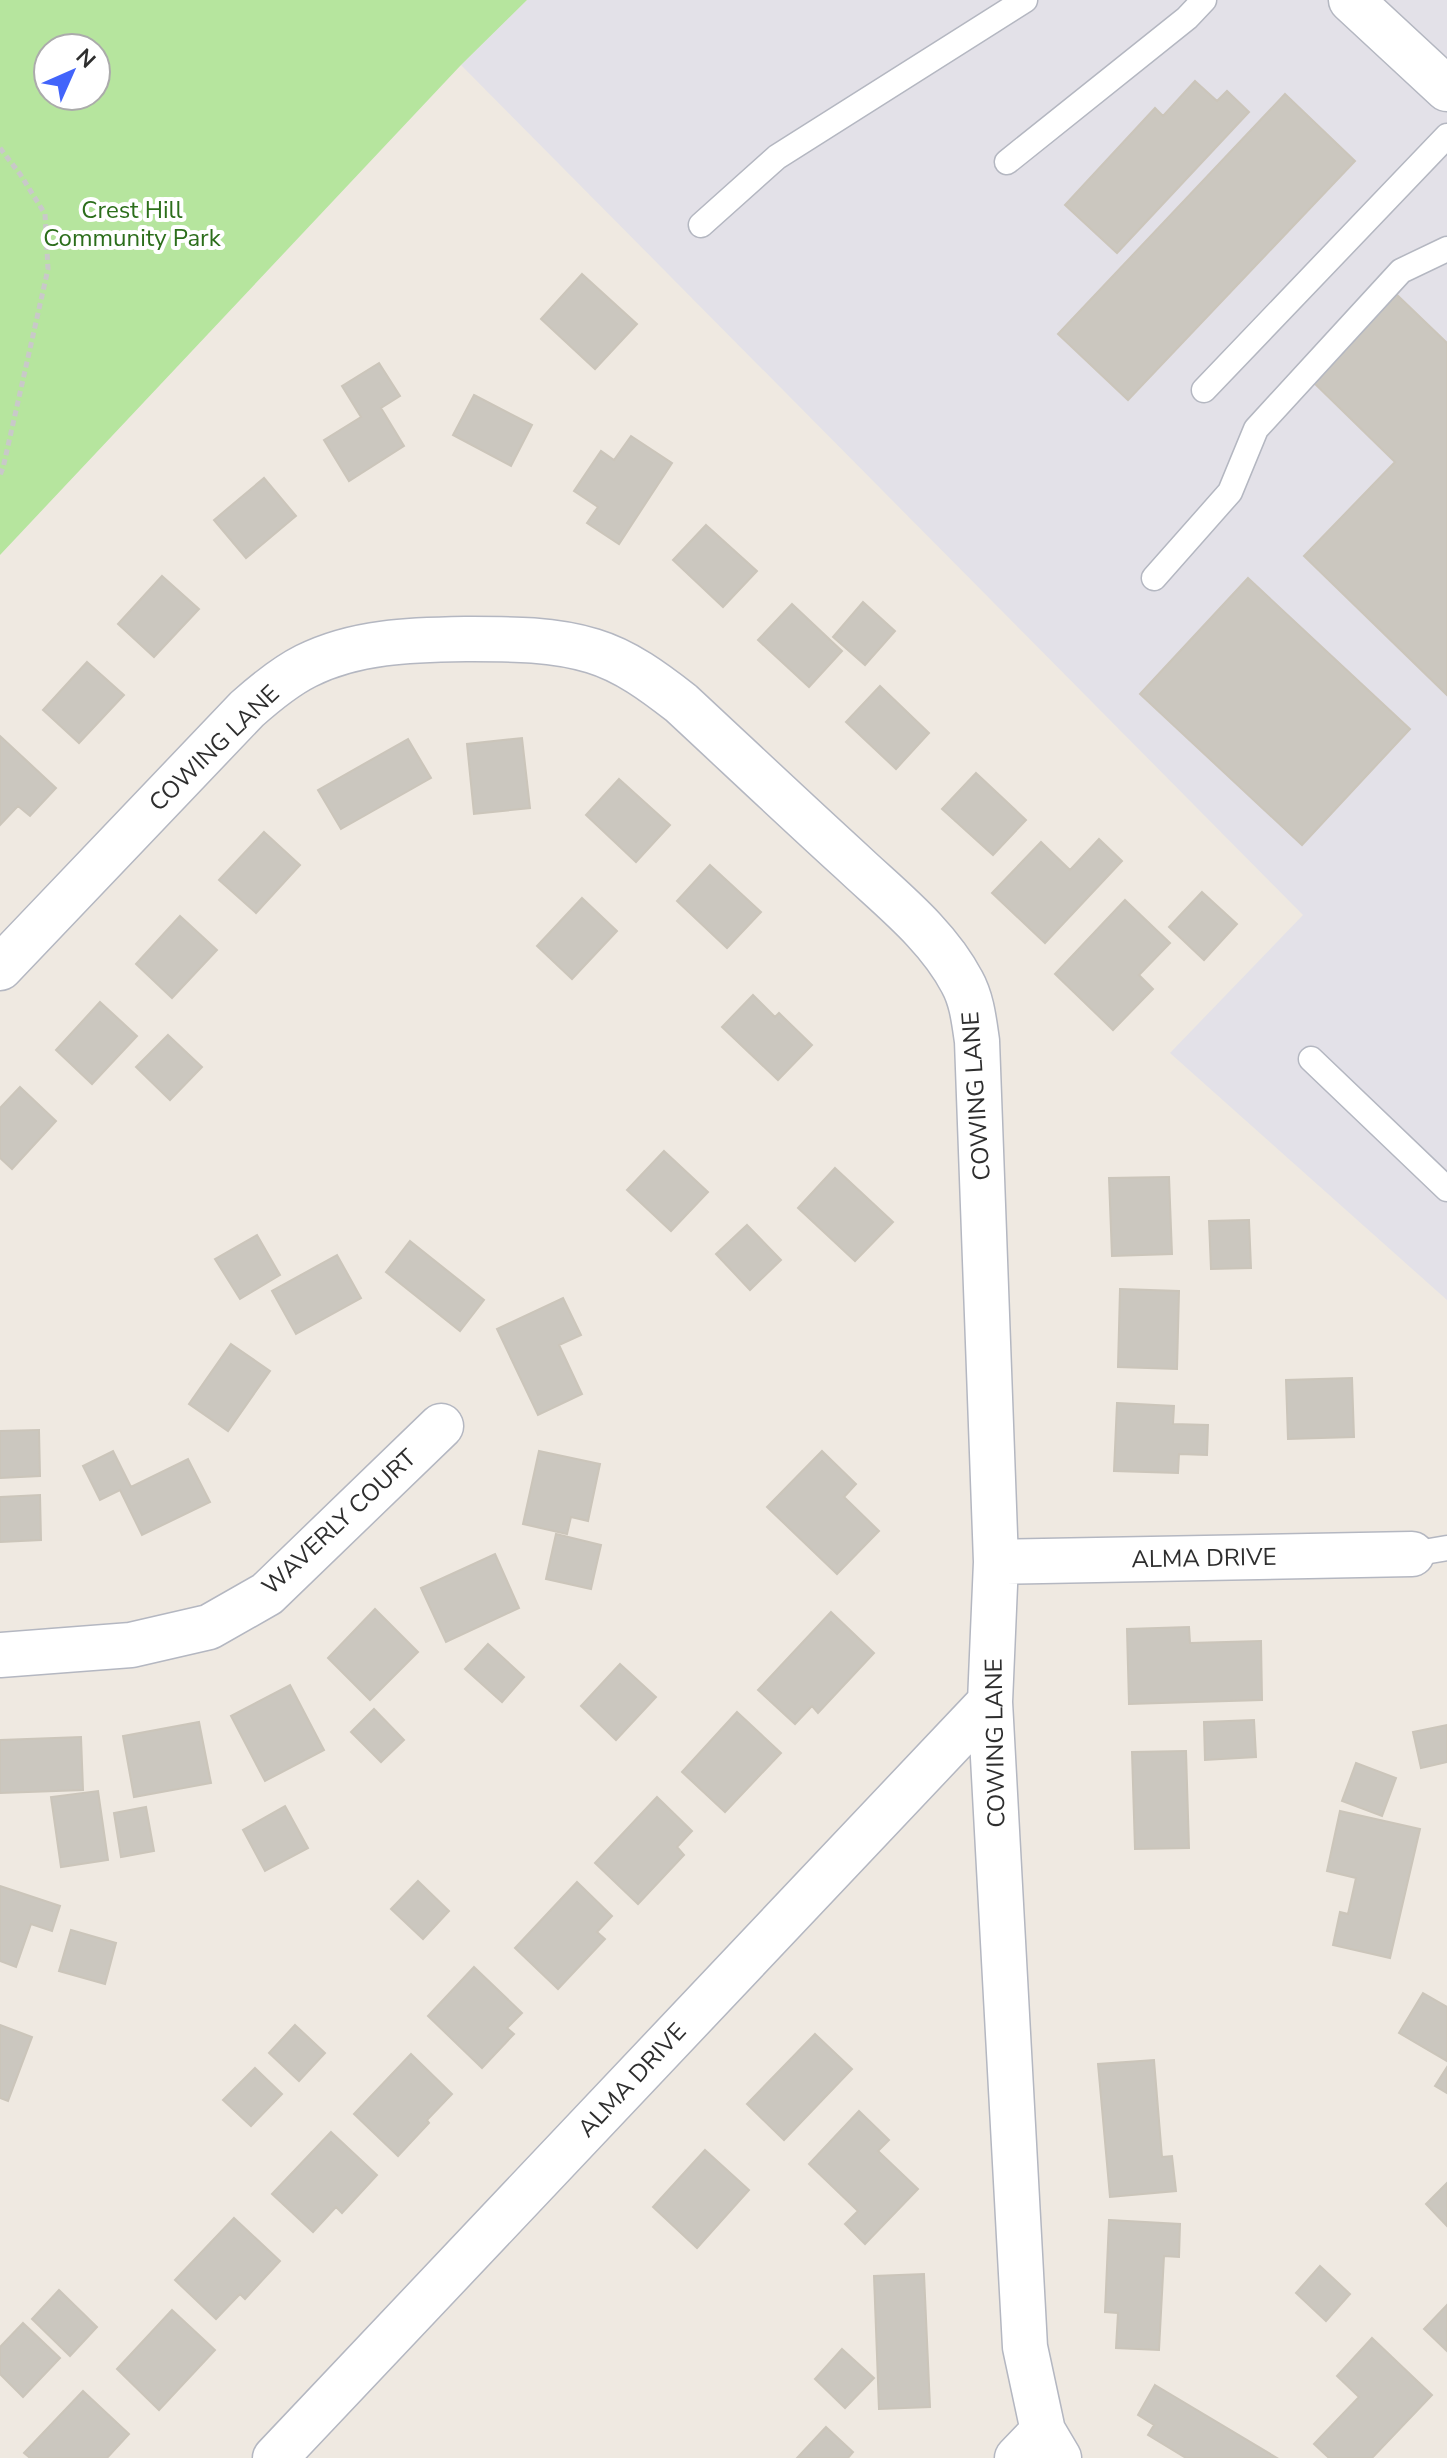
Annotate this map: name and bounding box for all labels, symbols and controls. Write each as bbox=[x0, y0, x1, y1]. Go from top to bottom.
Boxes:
north arrow bbox=[32, 32, 112, 112]
text: N bbox=[69, 42, 102, 75]
park label: Crest Hill Community Park bbox=[43, 194, 222, 254]
street label: COWING LANE bbox=[142, 678, 286, 818]
street label: COWING LANE bbox=[954, 1010, 998, 1182]
street label: WAVERLY COURT bbox=[255, 1442, 423, 1602]
street label: ALMA DRIVE bbox=[1131, 1541, 1277, 1575]
street label: COWING LANE bbox=[978, 1658, 1012, 1828]
street label: ALMA DRIVE bbox=[571, 2016, 693, 2144]

